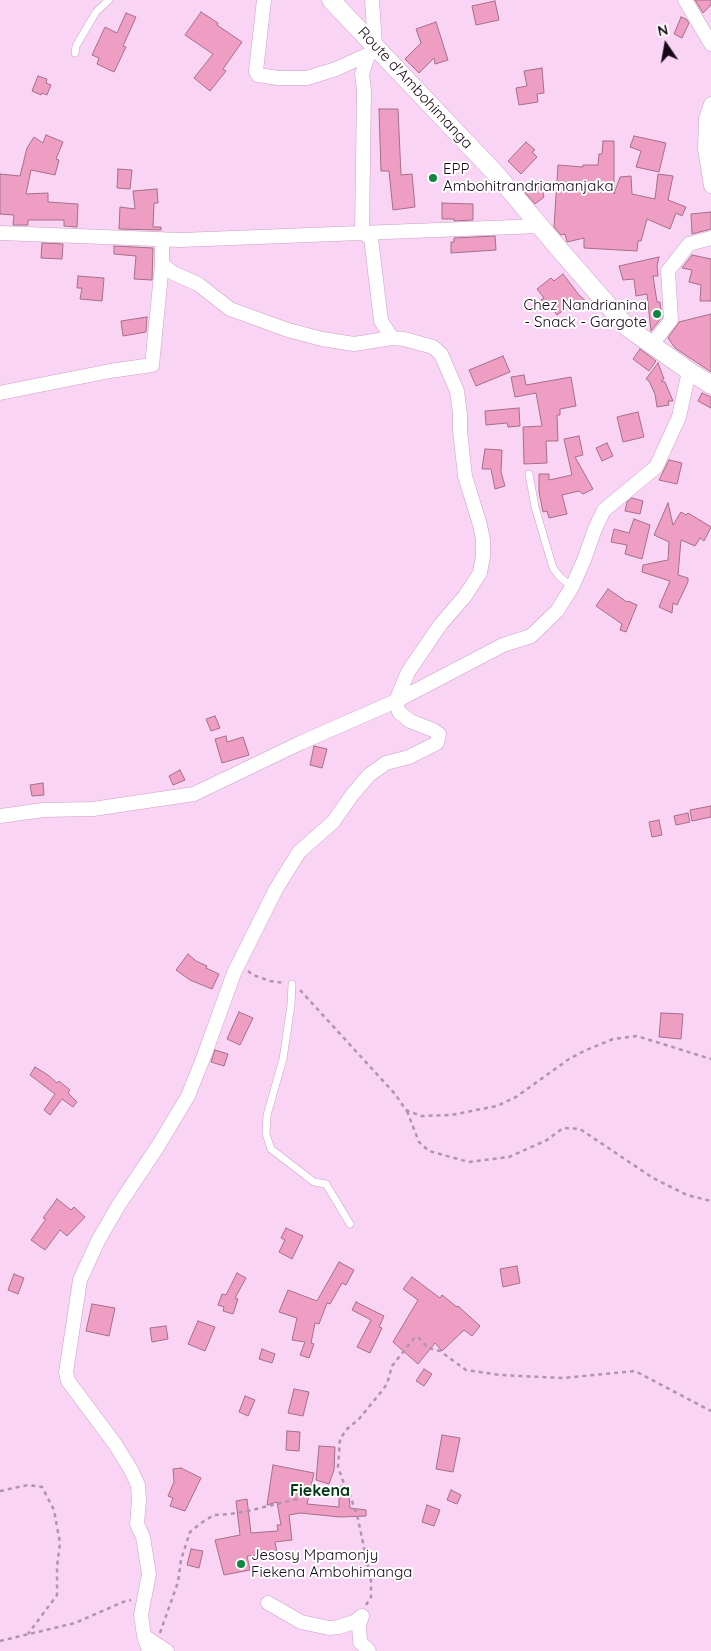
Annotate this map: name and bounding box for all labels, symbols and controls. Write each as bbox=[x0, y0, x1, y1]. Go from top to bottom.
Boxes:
north arrow bbox=[641, 20, 691, 70]
text: N bbox=[656, 20, 670, 40]
street label: Route d'Ambohimanga bbox=[354, 23, 476, 153]
place label: EPP Ambohitrandriamanjaka bbox=[443, 160, 614, 195]
marker: EPP Ambohitrandriamanjaka bbox=[427, 172, 439, 184]
place label: Chez Nandrianina - Snack - Gargote bbox=[523, 296, 647, 331]
marker: Chez Nandrianina - Snack - Gargote bbox=[651, 308, 663, 320]
district label: Fiekena bbox=[290, 1481, 350, 1501]
place label: Jesosy Mpamonjy Fiekena Ambohimanga bbox=[251, 1546, 412, 1581]
marker: Jesosy Mpamonjy Fiekena Ambohimanga bbox=[235, 1558, 247, 1570]

